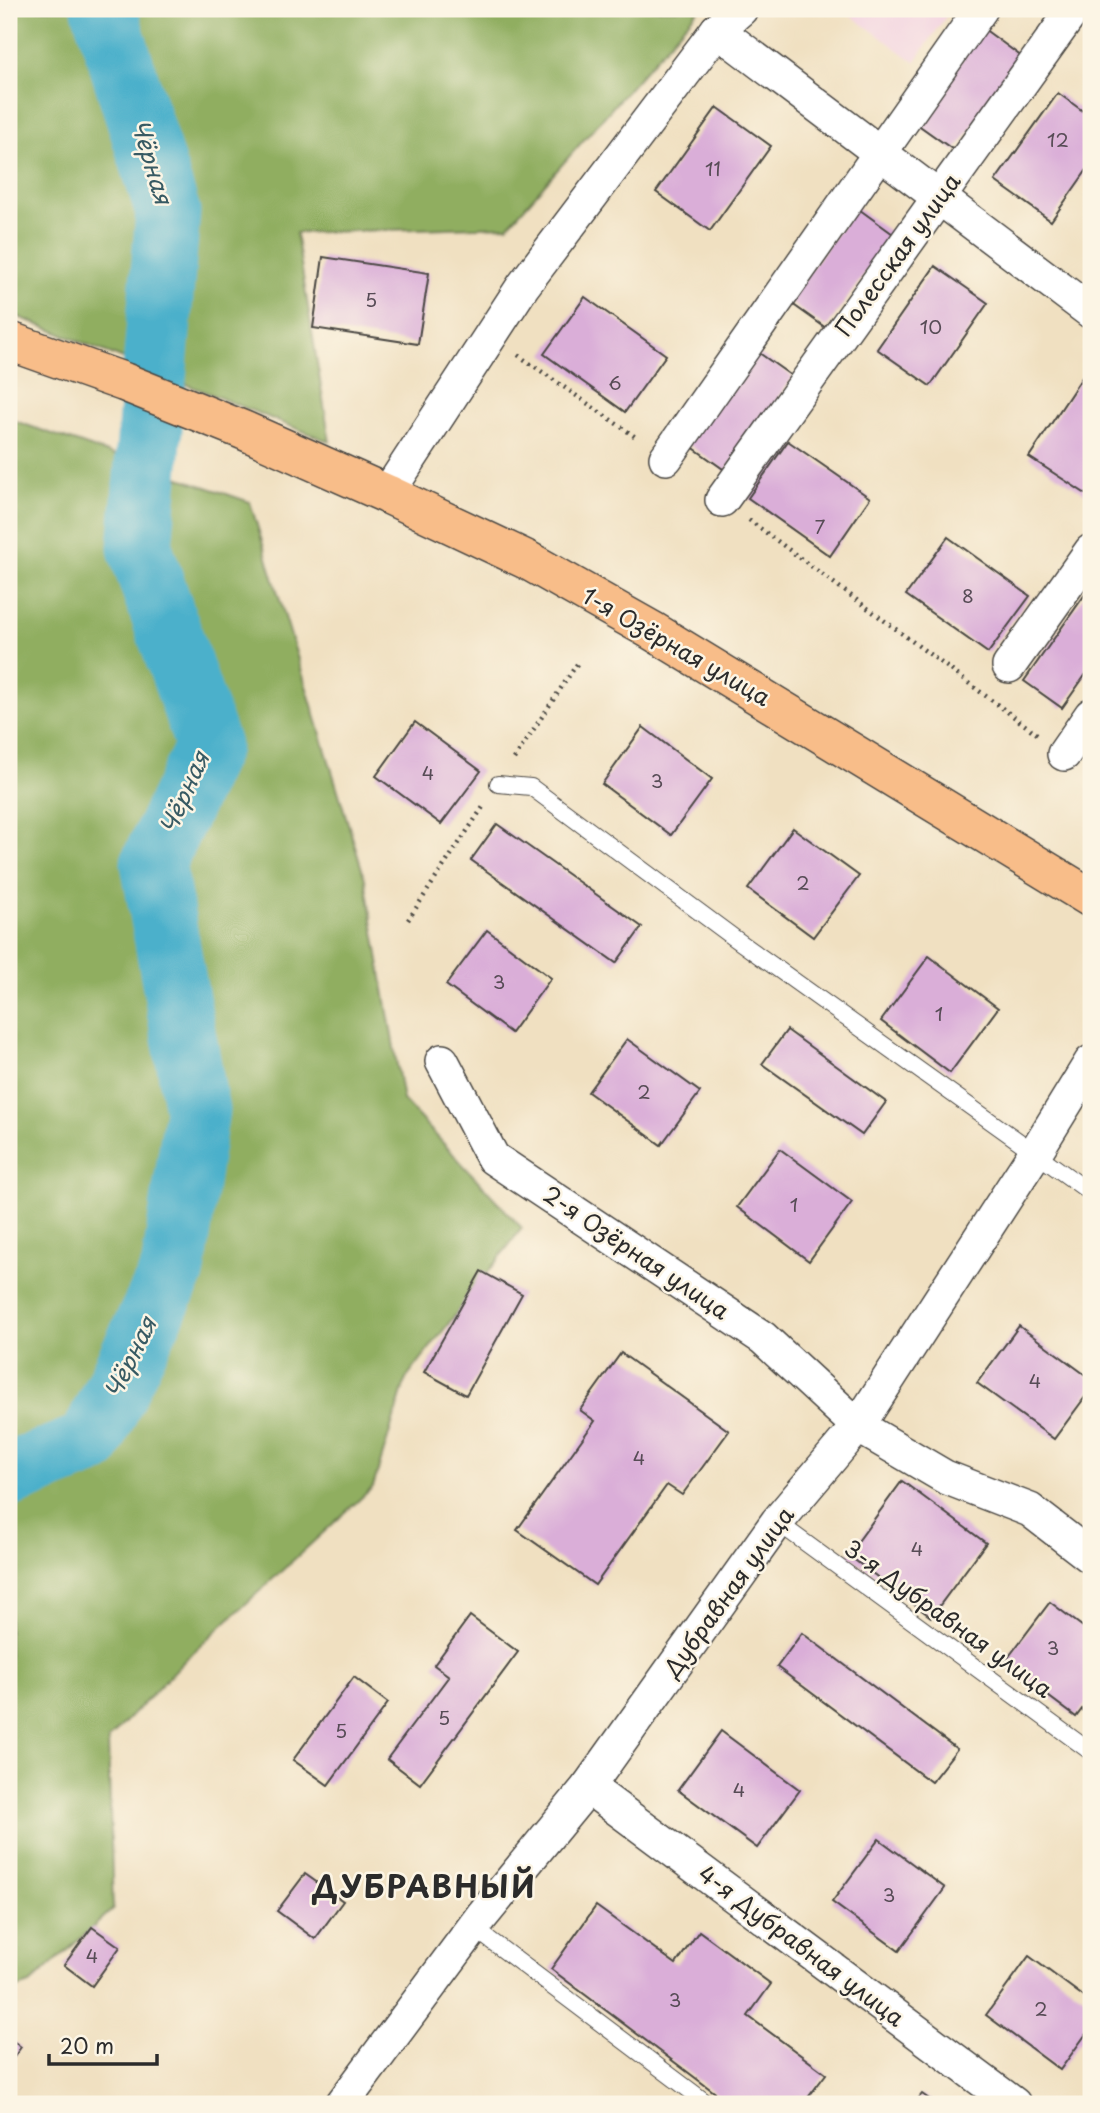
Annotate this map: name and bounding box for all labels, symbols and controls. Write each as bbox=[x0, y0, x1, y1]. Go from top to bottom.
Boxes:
water label: Чёрная bbox=[123, 115, 183, 210]
house number: 12 bbox=[1047, 125, 1069, 153]
house number: 11 bbox=[705, 154, 721, 182]
street label: Полесская улица bbox=[825, 165, 968, 343]
house number: 5 bbox=[365, 285, 377, 313]
house number: 10 bbox=[920, 312, 942, 340]
house number: 6 bbox=[608, 368, 622, 396]
house number: 7 bbox=[815, 512, 826, 540]
street label: 1-я Озёрная улица bbox=[576, 577, 778, 714]
house number: 8 bbox=[962, 581, 974, 609]
water label: Чёрная bbox=[149, 743, 218, 839]
house number: 4 bbox=[422, 758, 434, 786]
house number: 3 bbox=[651, 766, 663, 794]
house number: 2 bbox=[796, 868, 810, 896]
house number: 3 bbox=[493, 967, 505, 995]
house number: 1 bbox=[935, 999, 943, 1027]
house number: 2 bbox=[637, 1077, 651, 1105]
street label: 2-я Озёрная улица bbox=[537, 1176, 738, 1328]
house number: 1 bbox=[790, 1190, 798, 1218]
water label: Чёрная bbox=[94, 1308, 165, 1404]
house number: 4 bbox=[1029, 1366, 1041, 1394]
house number: 4 bbox=[633, 1443, 645, 1471]
street label: Дубравная улица bbox=[653, 1498, 802, 1684]
street label: 3-я Дубравная улица bbox=[838, 1534, 1058, 1704]
house number: 4 bbox=[911, 1534, 923, 1562]
house number: 3 bbox=[1047, 1637, 1059, 1659]
house number: 5 bbox=[438, 1703, 450, 1731]
house number: 5 bbox=[335, 1716, 347, 1744]
house number: 4 bbox=[733, 1775, 745, 1803]
street label: 4-я Дубравная улица bbox=[692, 1856, 913, 2034]
district label: ДУБРАВНЫЙ bbox=[312, 1863, 537, 1908]
house number: 3 bbox=[883, 1880, 895, 1908]
house number: 4 bbox=[86, 1941, 98, 1969]
house number: 3 bbox=[669, 1985, 681, 2013]
house number: 2 bbox=[1034, 1994, 1048, 2022]
scale bar bbox=[49, 2022, 158, 2066]
text: 20 m bbox=[60, 2029, 114, 2061]

